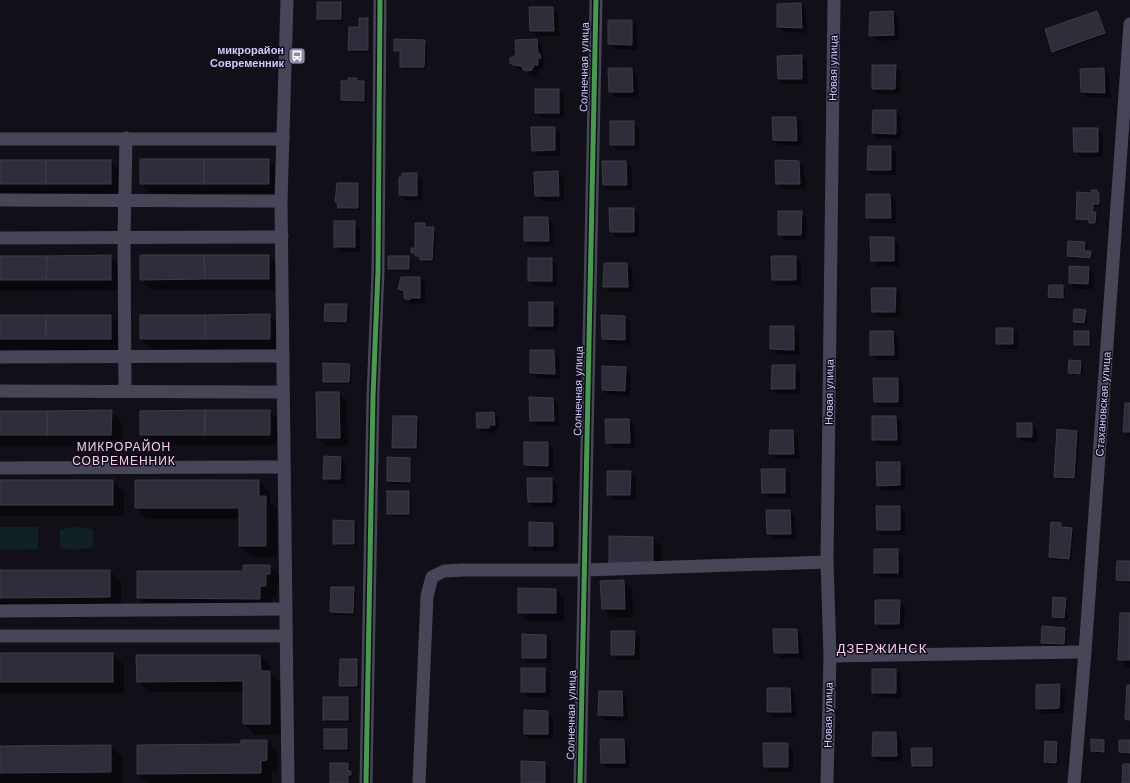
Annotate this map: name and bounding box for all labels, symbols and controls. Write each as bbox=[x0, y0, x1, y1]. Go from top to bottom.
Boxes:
street label: Солнечная улица bbox=[577, 21, 592, 112]
street label: Новая улица bbox=[826, 34, 841, 101]
place label: микрорайон Современник bbox=[210, 44, 284, 70]
bus stop icon: микрорайон Современник bbox=[287, 46, 307, 66]
street label: Солнечная улица bbox=[571, 345, 586, 436]
street label: Стахановская улица bbox=[1093, 350, 1114, 457]
street label: Новая улица bbox=[822, 358, 837, 425]
district label: МИКРОРАЙОН СОВРЕМЕННИК bbox=[72, 439, 176, 468]
district label: ДЗЕРЖИНСК bbox=[837, 641, 927, 656]
street label: Солнечная улица bbox=[564, 669, 579, 760]
street label: Новая улица bbox=[821, 681, 836, 748]

